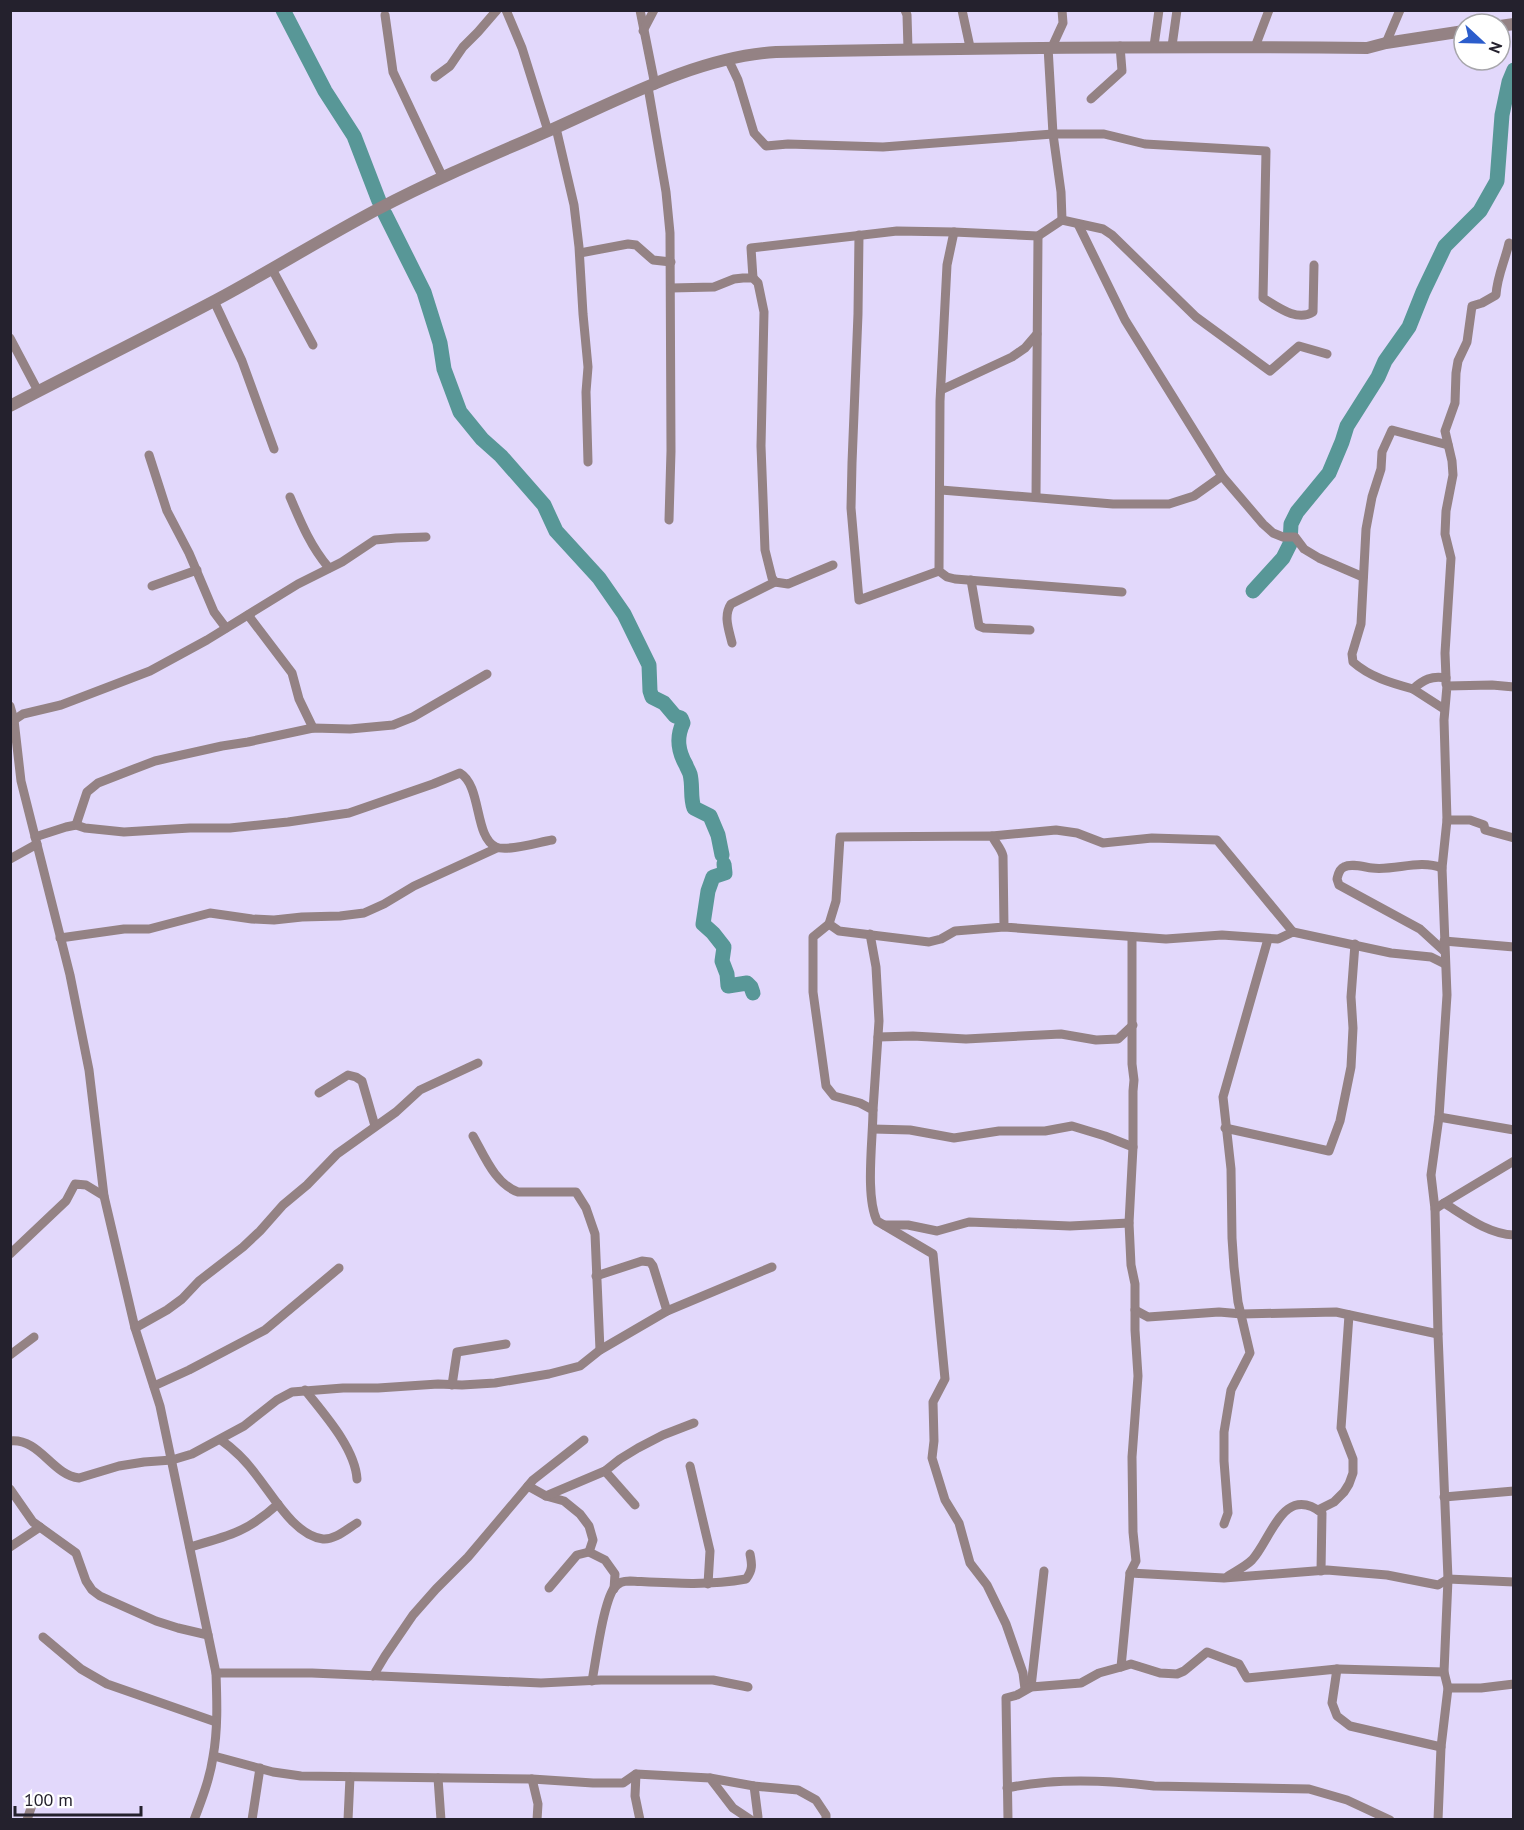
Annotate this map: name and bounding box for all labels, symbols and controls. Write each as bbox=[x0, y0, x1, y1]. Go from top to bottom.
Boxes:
north arrow bbox=[1452, 12, 1512, 72]
text: N bbox=[1485, 39, 1507, 56]
scale bar bbox=[15, 1779, 141, 1817]
text: 100 m bbox=[24, 1788, 73, 1811]

